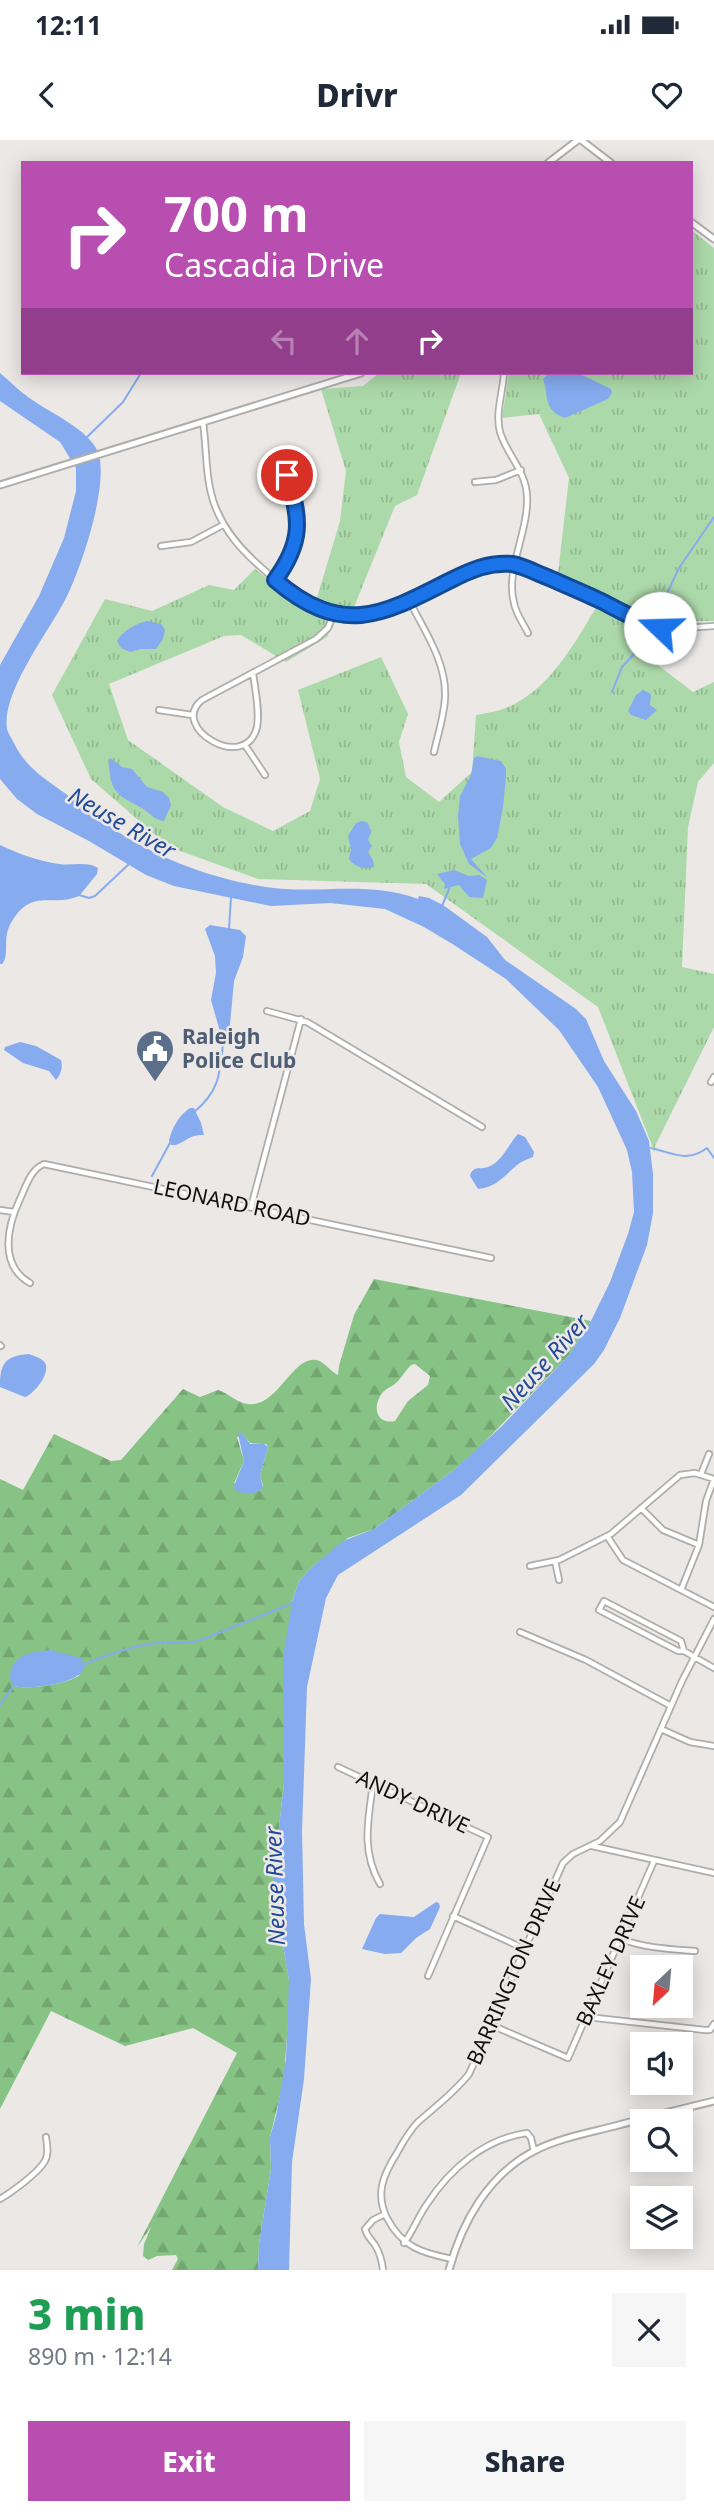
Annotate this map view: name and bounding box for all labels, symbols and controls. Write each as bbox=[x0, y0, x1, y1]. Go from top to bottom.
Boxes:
text: 12:11 bbox=[35, 7, 102, 43]
text: Drivr bbox=[316, 73, 398, 116]
icon: back bbox=[28, 76, 66, 114]
icon: heart bbox=[648, 76, 686, 114]
text: 700 m bbox=[164, 180, 309, 246]
icon: right bbox=[49, 189, 140, 280]
text: Cascadia Drive bbox=[164, 243, 384, 286]
icon: left bbox=[265, 322, 303, 360]
icon: ahead bbox=[338, 322, 376, 360]
icon: right bbox=[411, 322, 449, 360]
pin bbox=[257, 445, 317, 505]
icon: arrive bbox=[268, 456, 306, 494]
position arrow bbox=[623, 591, 697, 665]
water label: Neuse River bbox=[63, 779, 183, 866]
place label: Raleigh Police Club bbox=[182, 1022, 296, 1074]
public building icon: Raleigh Police Club bbox=[134, 1028, 176, 1083]
street label: LEONARD ROAD bbox=[151, 1172, 313, 1232]
water label: Neuse River bbox=[493, 1306, 597, 1416]
street label: ANDY DRIVE bbox=[352, 1763, 474, 1839]
water label: Neuse River bbox=[256, 1825, 292, 1946]
street label: BARRINGTON DRIVE bbox=[460, 1874, 567, 2069]
street label: BAXLEY DRIVE bbox=[569, 1891, 651, 2030]
north arrow bbox=[630, 1955, 693, 2018]
map controls bbox=[630, 1955, 693, 2249]
button: sound bbox=[630, 2032, 693, 2095]
button: search bbox=[630, 2109, 693, 2172]
button: layers bbox=[630, 2186, 693, 2249]
text: 3 min bbox=[28, 2285, 145, 2342]
button: close bbox=[612, 2293, 686, 2367]
text: 890 m · 12:14 bbox=[28, 2340, 172, 2372]
button: Exit bbox=[28, 2421, 350, 2501]
button: Share bbox=[364, 2421, 686, 2501]

